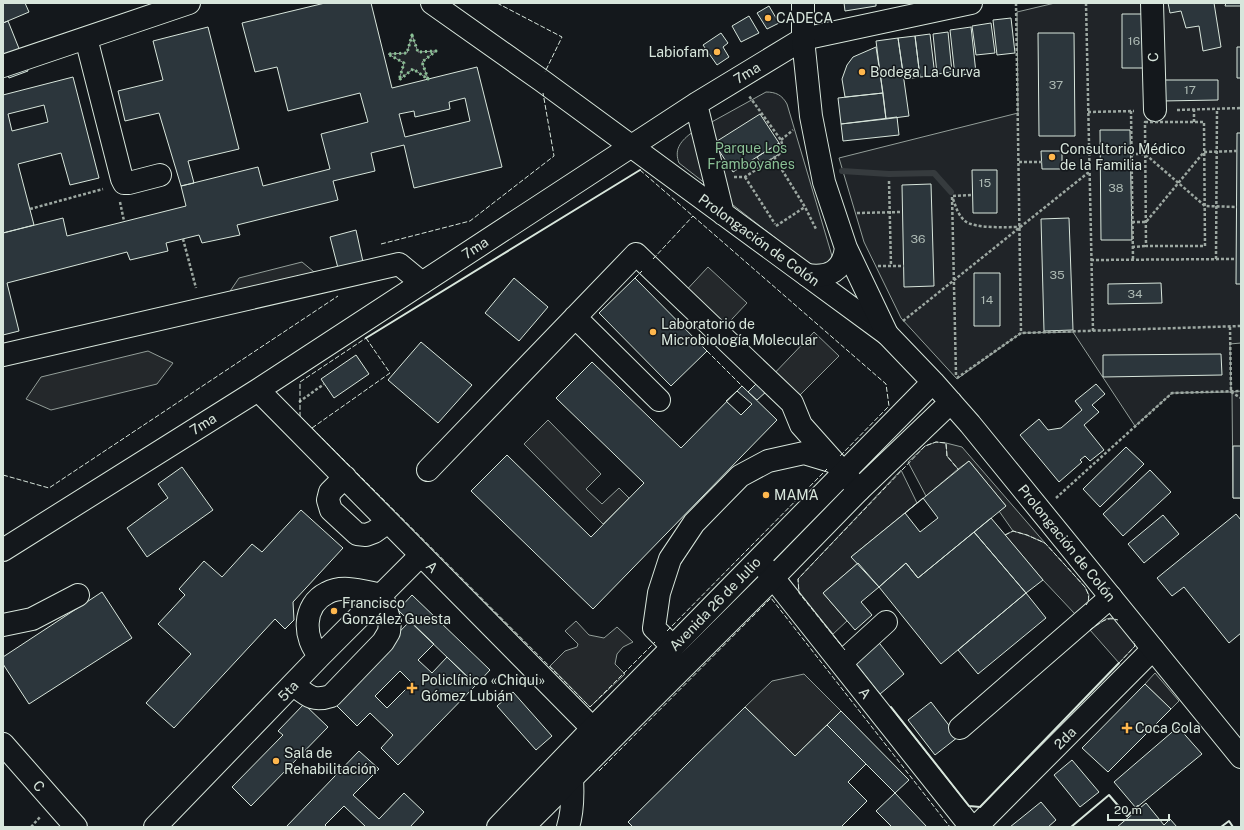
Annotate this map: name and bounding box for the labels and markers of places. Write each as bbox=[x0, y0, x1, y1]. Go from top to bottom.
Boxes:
place label: CADECA bbox=[776, 10, 833, 26]
marker: CADECA bbox=[763, 13, 773, 23]
place label: Labiofam bbox=[649, 44, 709, 60]
marker: Labiofam bbox=[712, 47, 722, 57]
place label: Bodega La Curva bbox=[870, 64, 980, 80]
marker: Bodega La Curva bbox=[857, 67, 867, 77]
place label: Consultorio Médico de la Familia bbox=[1060, 141, 1186, 173]
marker: Consultorio Médico de la Familia bbox=[1047, 152, 1057, 162]
place label: Laboratorio de Microbiología Molecular bbox=[661, 316, 818, 348]
marker: Laboratorio de Microbiología Molecular bbox=[648, 327, 658, 337]
place label: MAMA bbox=[774, 487, 819, 503]
marker: MAMA bbox=[761, 490, 771, 500]
place label: Francisco González Guesta bbox=[342, 595, 451, 627]
marker: Francisco González Guesta bbox=[329, 606, 339, 616]
place label: Policlínico «Chiqui» Gómez Lubián bbox=[421, 672, 545, 704]
marker: Policlínico «Chiqui» Gómez Lubián bbox=[406, 682, 418, 694]
place label: Coca Cola bbox=[1135, 720, 1201, 736]
marker: Coca Cola bbox=[1122, 723, 1132, 733]
place label: Sala de Rehabilitación bbox=[284, 745, 377, 777]
marker: Sala de Rehabilitación bbox=[271, 756, 281, 766]

